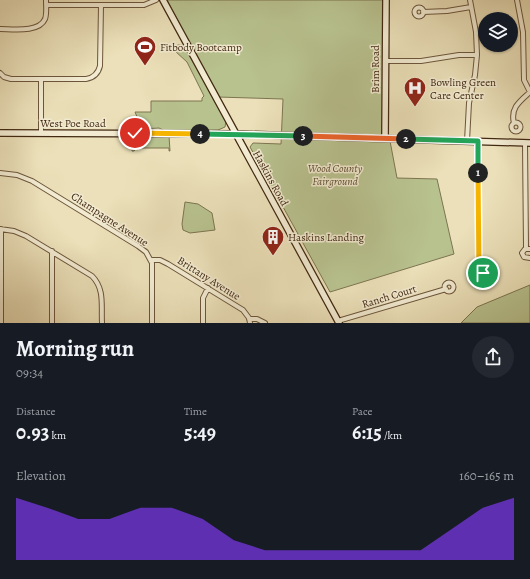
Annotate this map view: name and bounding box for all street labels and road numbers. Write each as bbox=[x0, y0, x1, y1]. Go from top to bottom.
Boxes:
street label: Brim Road bbox=[368, 45, 383, 93]
street label: West Poe Road bbox=[39, 116, 106, 131]
street label: Haskins Road bbox=[249, 148, 292, 209]
street label: Champagne Avenue bbox=[68, 189, 151, 250]
street label: Brittany Avenue bbox=[174, 253, 243, 304]
street label: Ranch Court bbox=[360, 281, 419, 312]

